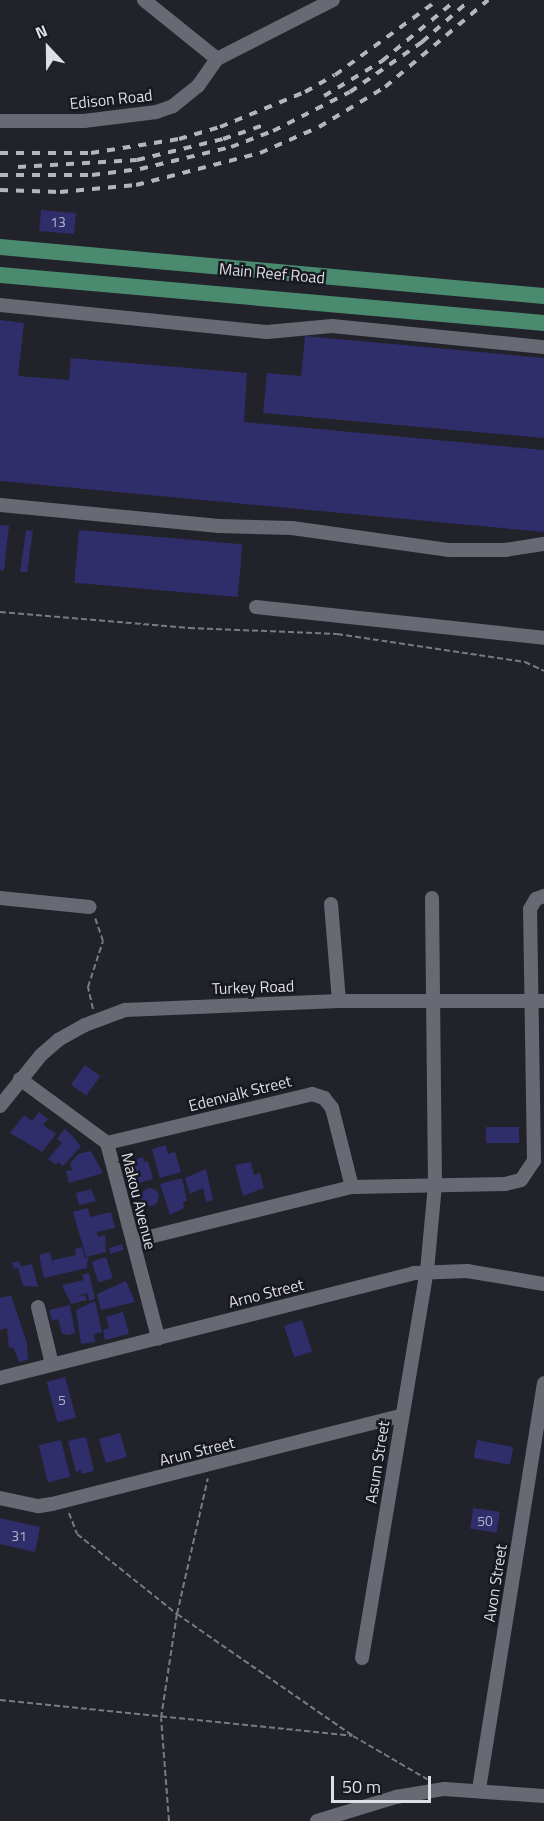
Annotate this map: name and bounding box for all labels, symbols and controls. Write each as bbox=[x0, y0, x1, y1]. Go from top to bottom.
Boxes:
north arrow bbox=[18, 18, 78, 78]
text: N bbox=[32, 18, 51, 45]
street label: Edison Road bbox=[69, 85, 153, 113]
house number: 13 bbox=[50, 214, 66, 230]
street label: Main Reef Road bbox=[218, 259, 326, 287]
street label: Turkey Road bbox=[212, 976, 294, 998]
street label: Edenvalk Street bbox=[187, 1071, 293, 1115]
street label: Makou Avenue bbox=[118, 1150, 160, 1252]
street label: Arno Street bbox=[226, 1274, 306, 1312]
house number: 5 bbox=[58, 1392, 66, 1408]
street label: Asum Street bbox=[361, 1419, 393, 1505]
street label: Arun Street bbox=[157, 1432, 237, 1470]
house number: 50 bbox=[477, 1513, 493, 1529]
house number: 31 bbox=[11, 1528, 27, 1544]
street label: Avon Street bbox=[479, 1543, 511, 1623]
scale bar bbox=[334, 1764, 434, 1802]
text: 50 m bbox=[342, 1773, 381, 1800]

